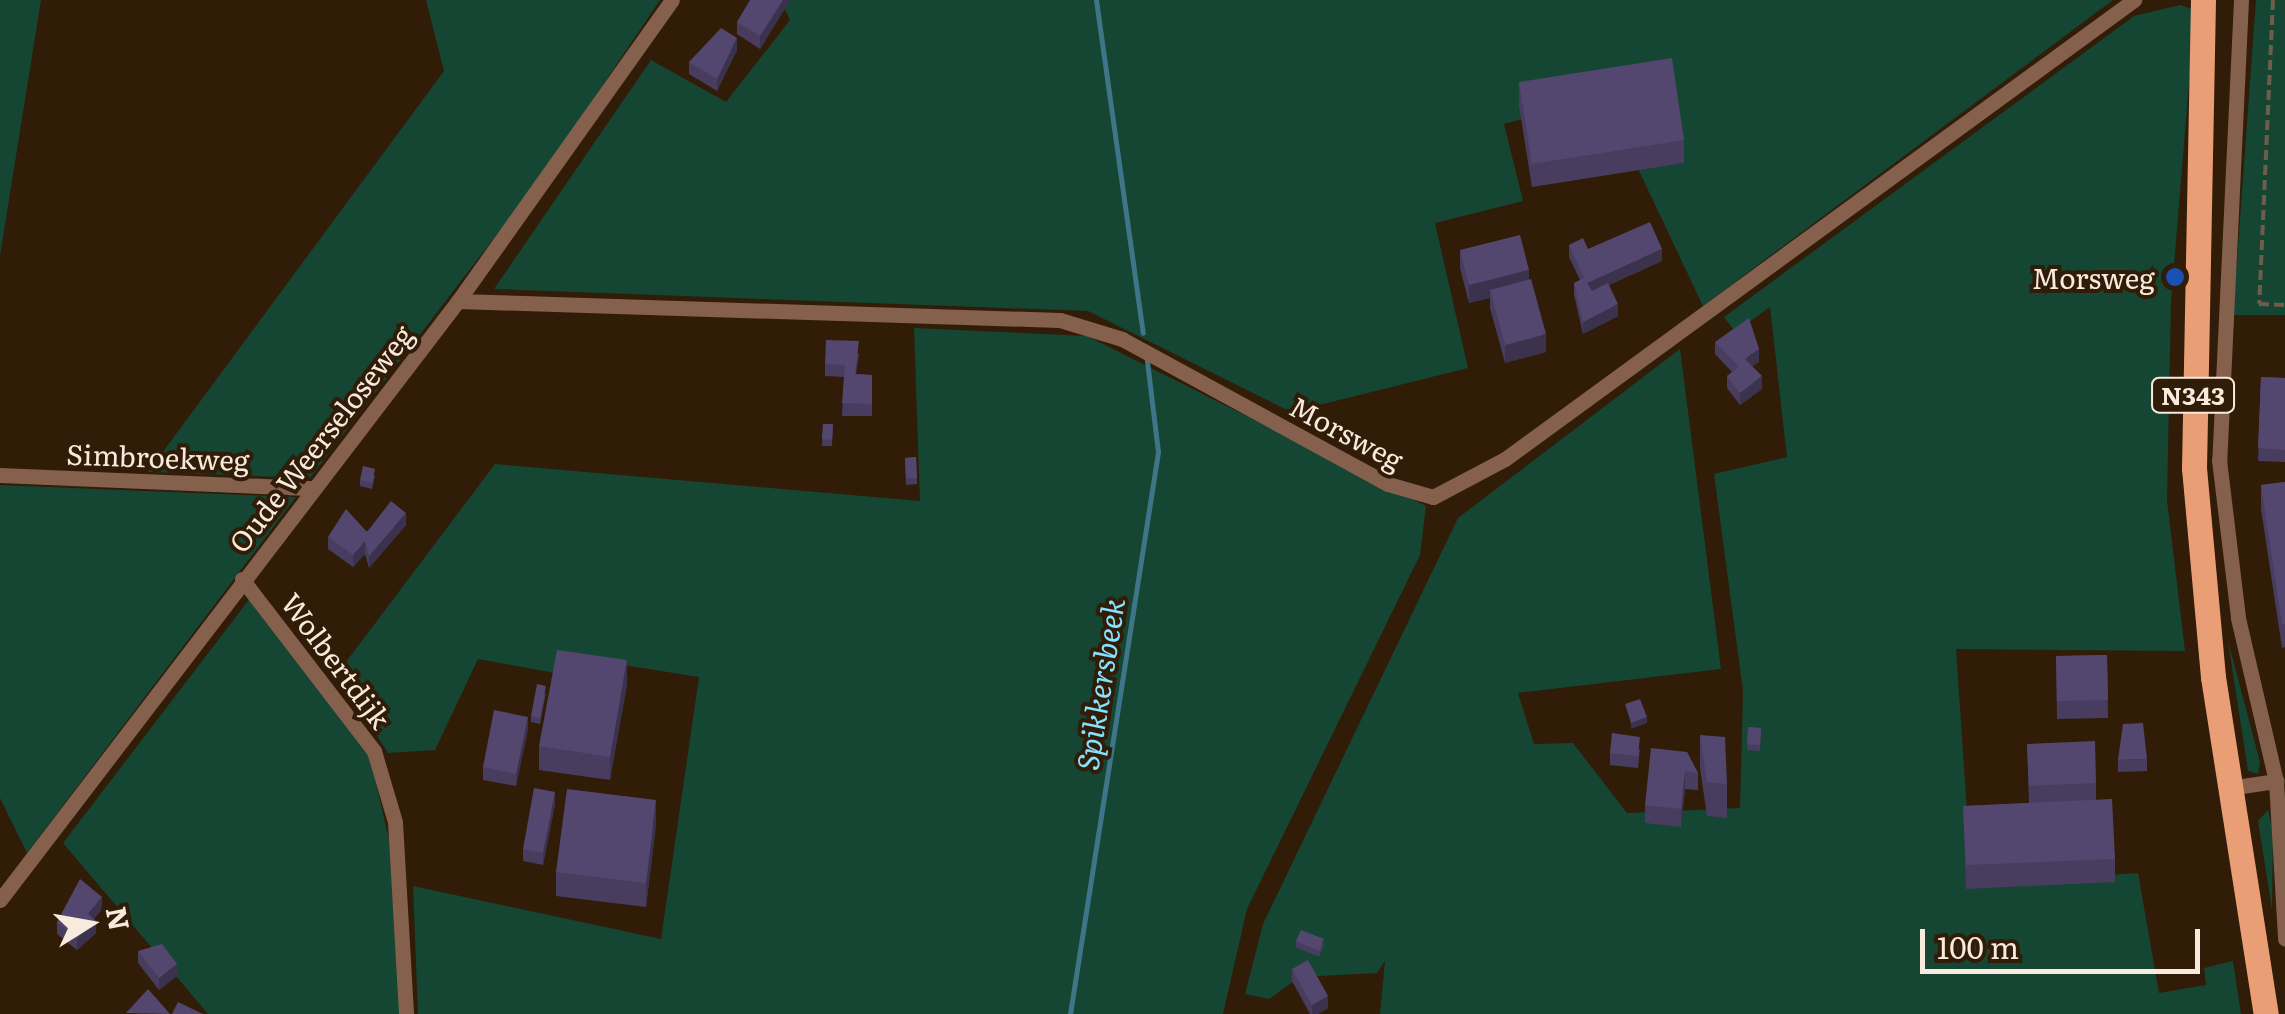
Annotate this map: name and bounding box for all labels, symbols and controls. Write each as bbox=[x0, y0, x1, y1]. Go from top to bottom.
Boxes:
place label: Morsweg bbox=[2032, 260, 2155, 294]
marker: Morsweg bbox=[2164, 266, 2186, 288]
street label: Oude Weerseloseweg bbox=[221, 318, 419, 558]
road number: N343 bbox=[2150, 375, 2236, 415]
street label: Morsweg bbox=[1285, 388, 1409, 476]
street label: Simbroekweg bbox=[66, 436, 250, 476]
street label: Wolbertdijk bbox=[275, 586, 399, 734]
water label: Spikkersbeek bbox=[1068, 595, 1130, 773]
north arrow bbox=[40, 874, 140, 974]
text: N bbox=[97, 903, 142, 934]
scale bar bbox=[1925, 909, 2205, 971]
text: 100 m bbox=[1937, 924, 2019, 968]

